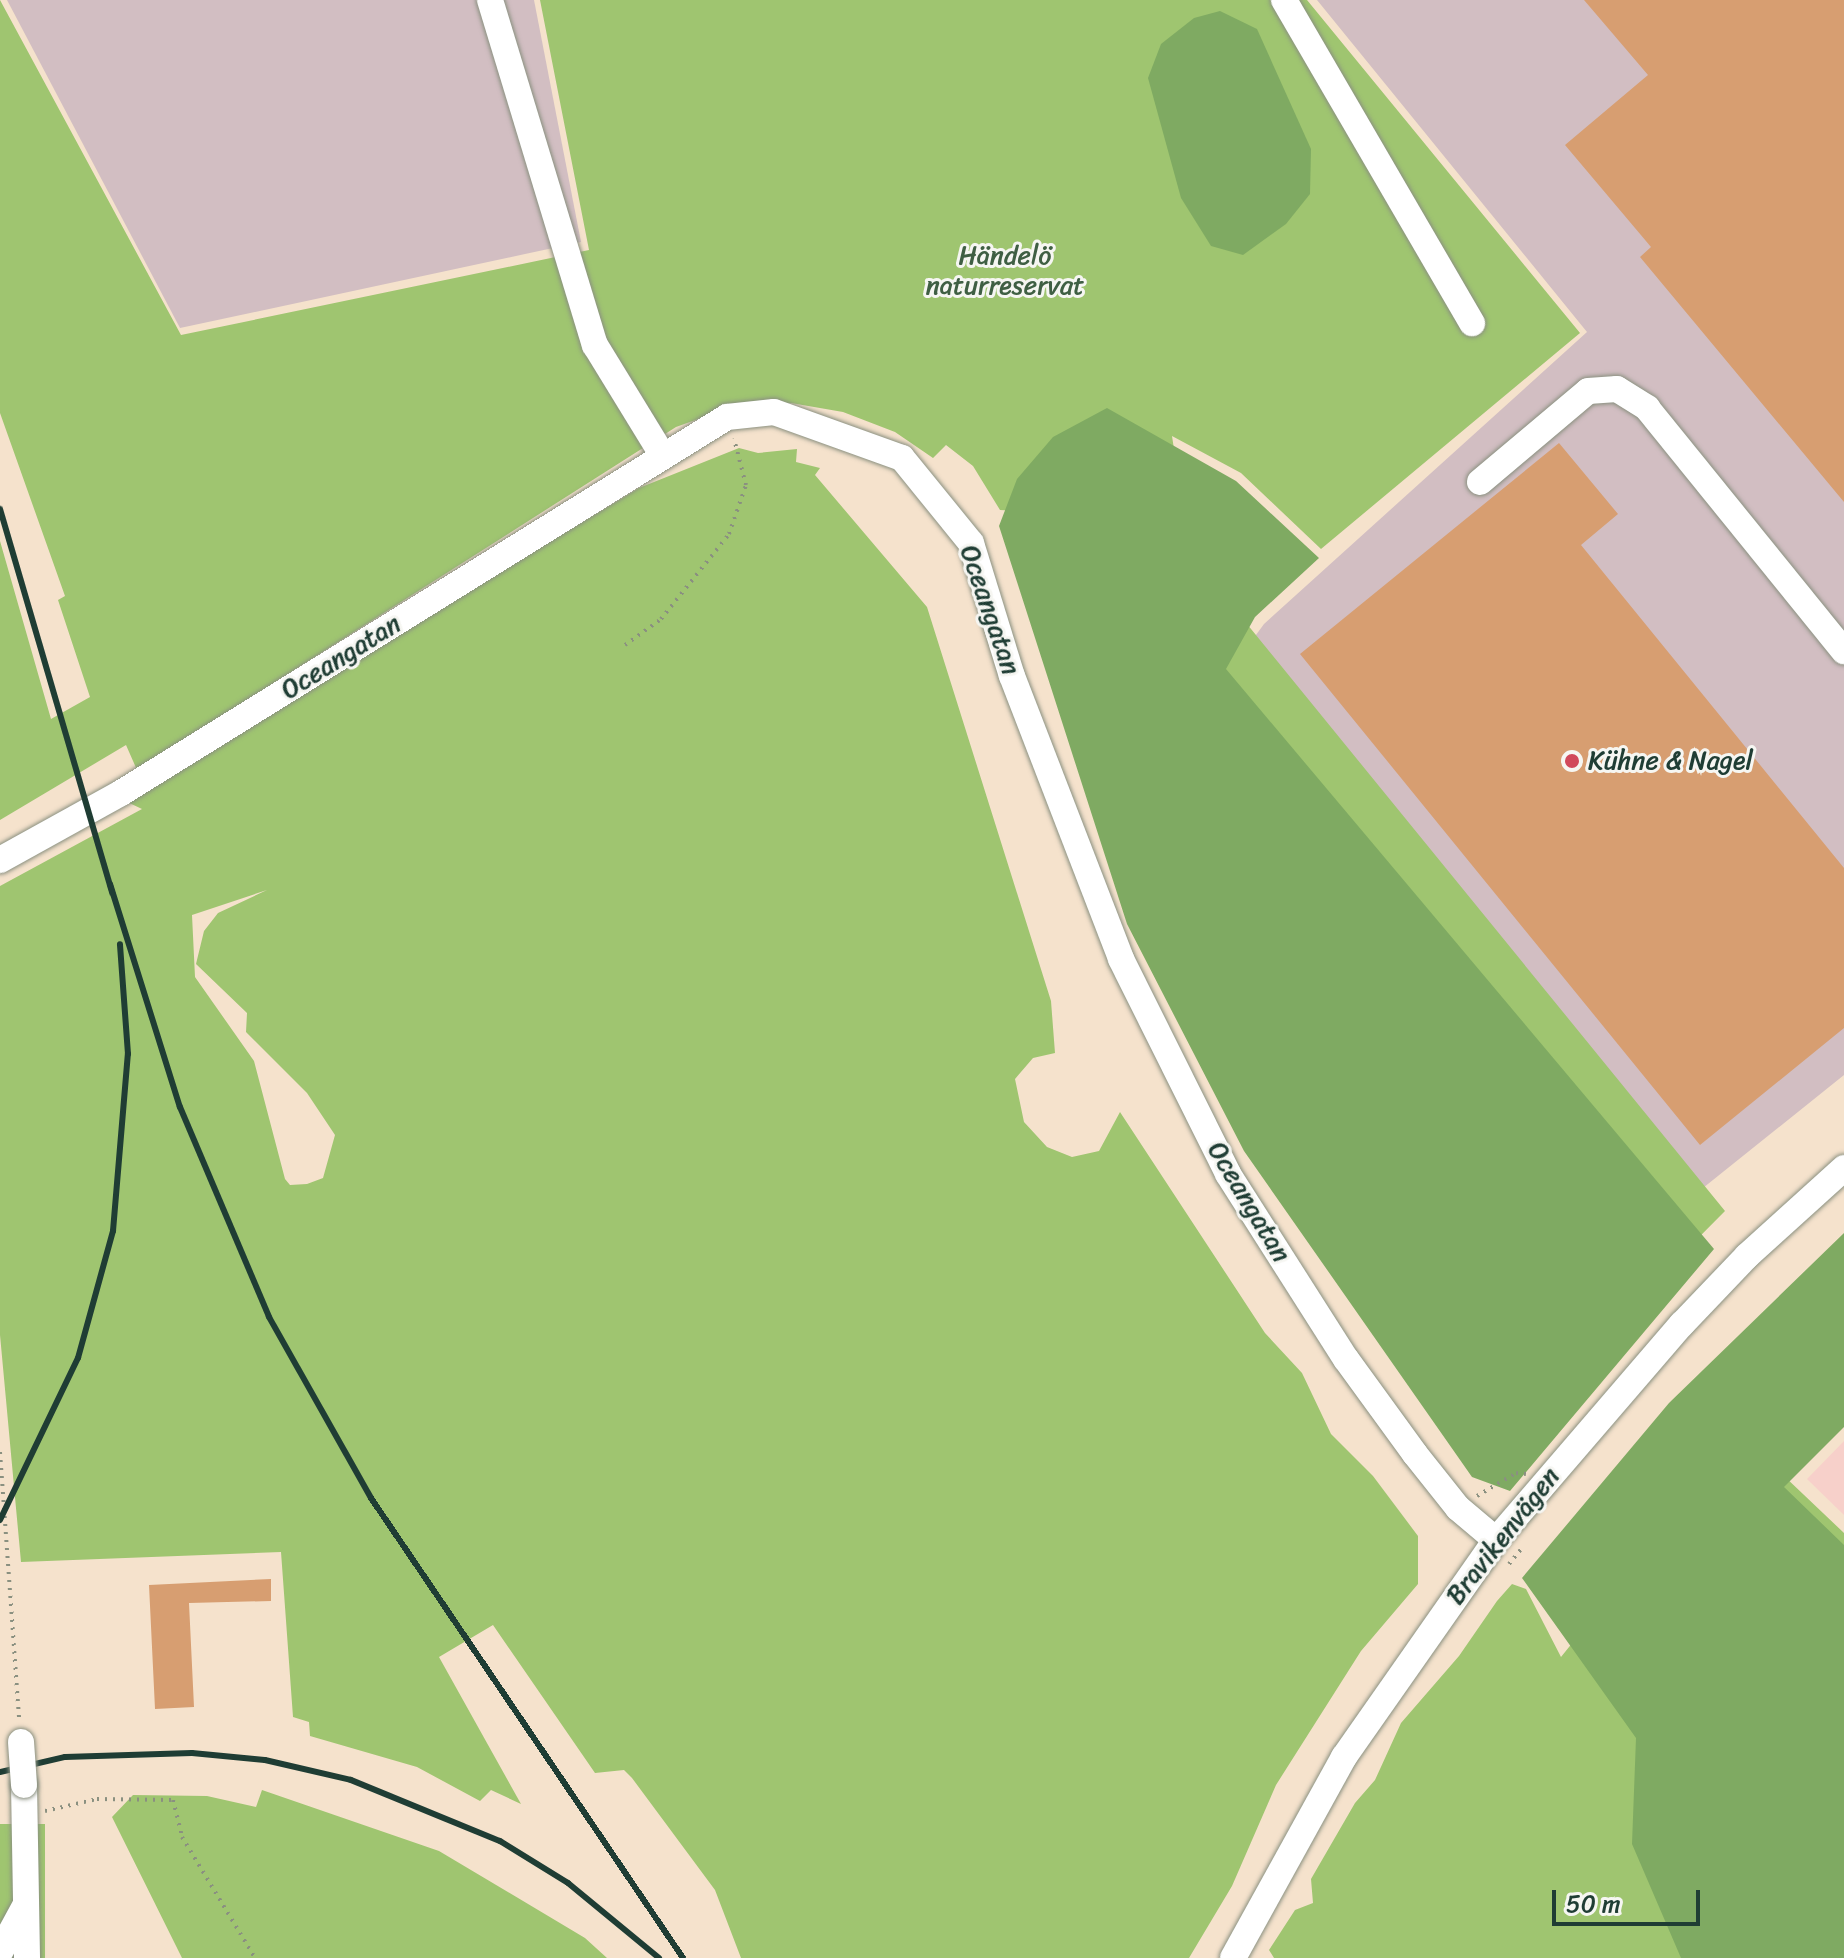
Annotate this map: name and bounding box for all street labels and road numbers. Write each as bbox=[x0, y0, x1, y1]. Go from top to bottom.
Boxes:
street label: Oceangatan bbox=[953, 541, 1027, 679]
street label: Oceangatan bbox=[276, 608, 406, 706]
street label: Oceangatan bbox=[1201, 1136, 1297, 1268]
street label: Bravikenvägen bbox=[1440, 1461, 1566, 1611]

